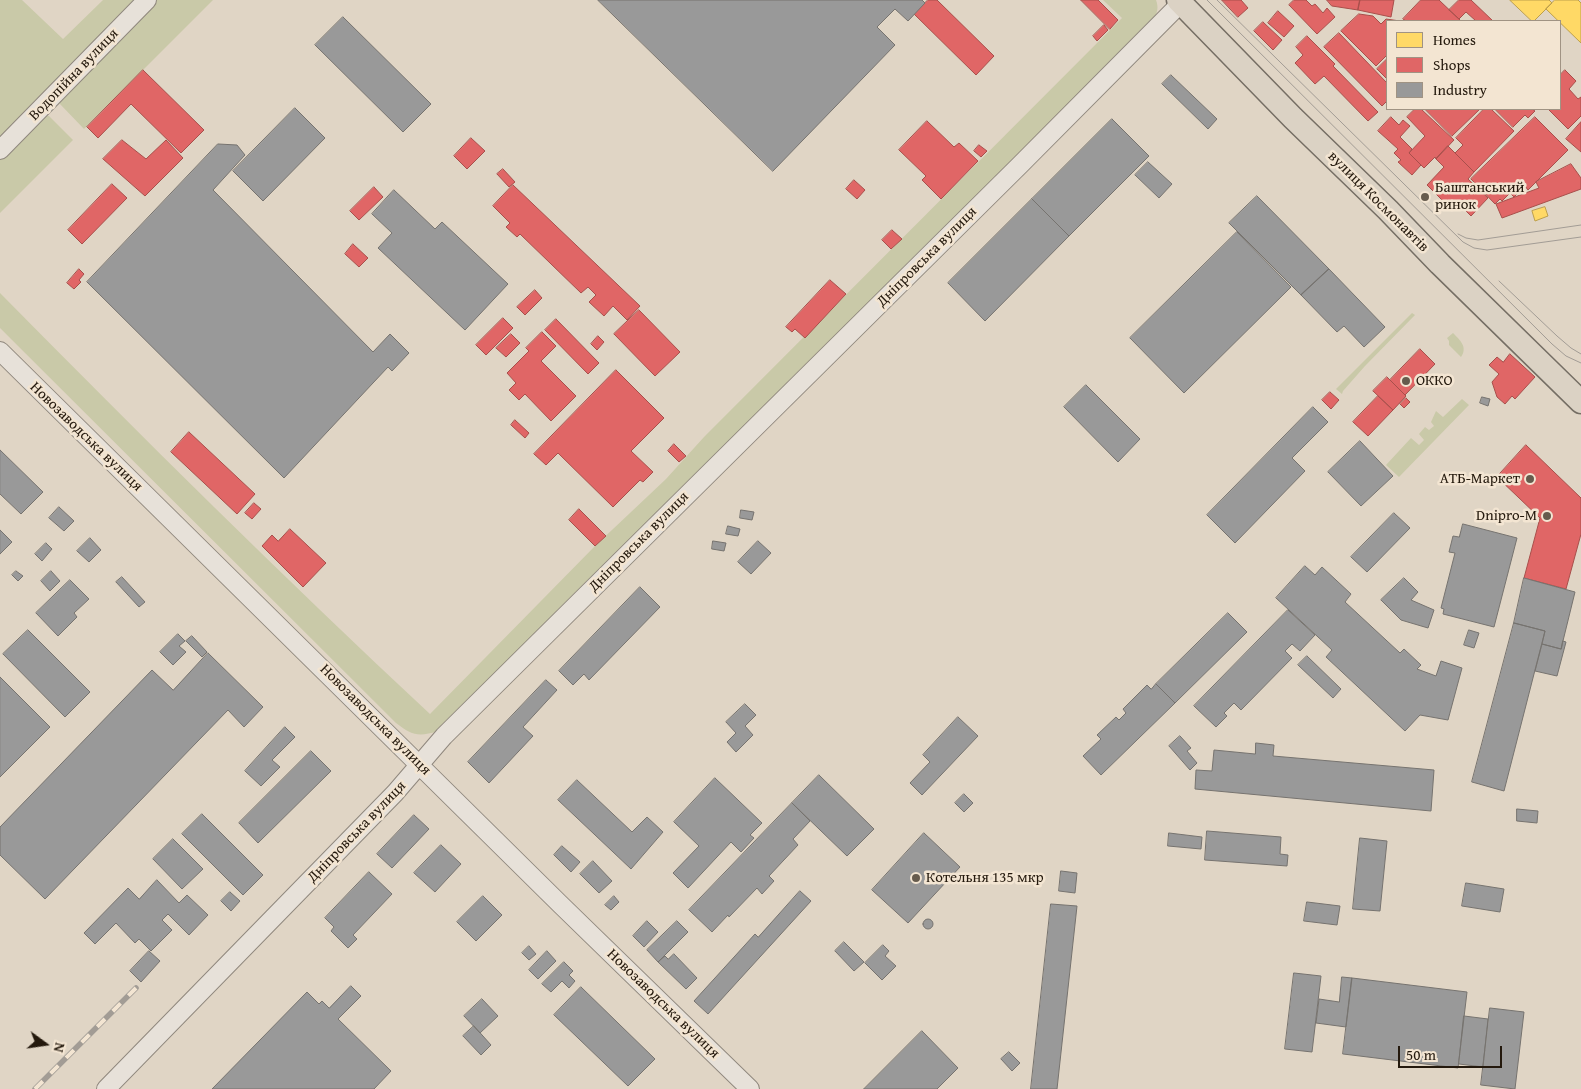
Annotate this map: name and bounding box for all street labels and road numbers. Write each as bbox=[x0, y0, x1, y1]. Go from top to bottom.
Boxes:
street label: Водопійна вулиця bbox=[26, 25, 122, 125]
street label: вулиця Космонавтів bbox=[1324, 148, 1432, 256]
street label: Дніпровська вулиця bbox=[873, 203, 981, 311]
street label: Новозаводська вулиця bbox=[26, 379, 146, 495]
street label: Дніпровська вулиця bbox=[585, 488, 693, 596]
street label: Новозаводська вулиця bbox=[316, 661, 434, 779]
street label: Дніпровська вулиця bbox=[304, 777, 410, 887]
street label: Новозаводська вулиця bbox=[603, 946, 723, 1062]

